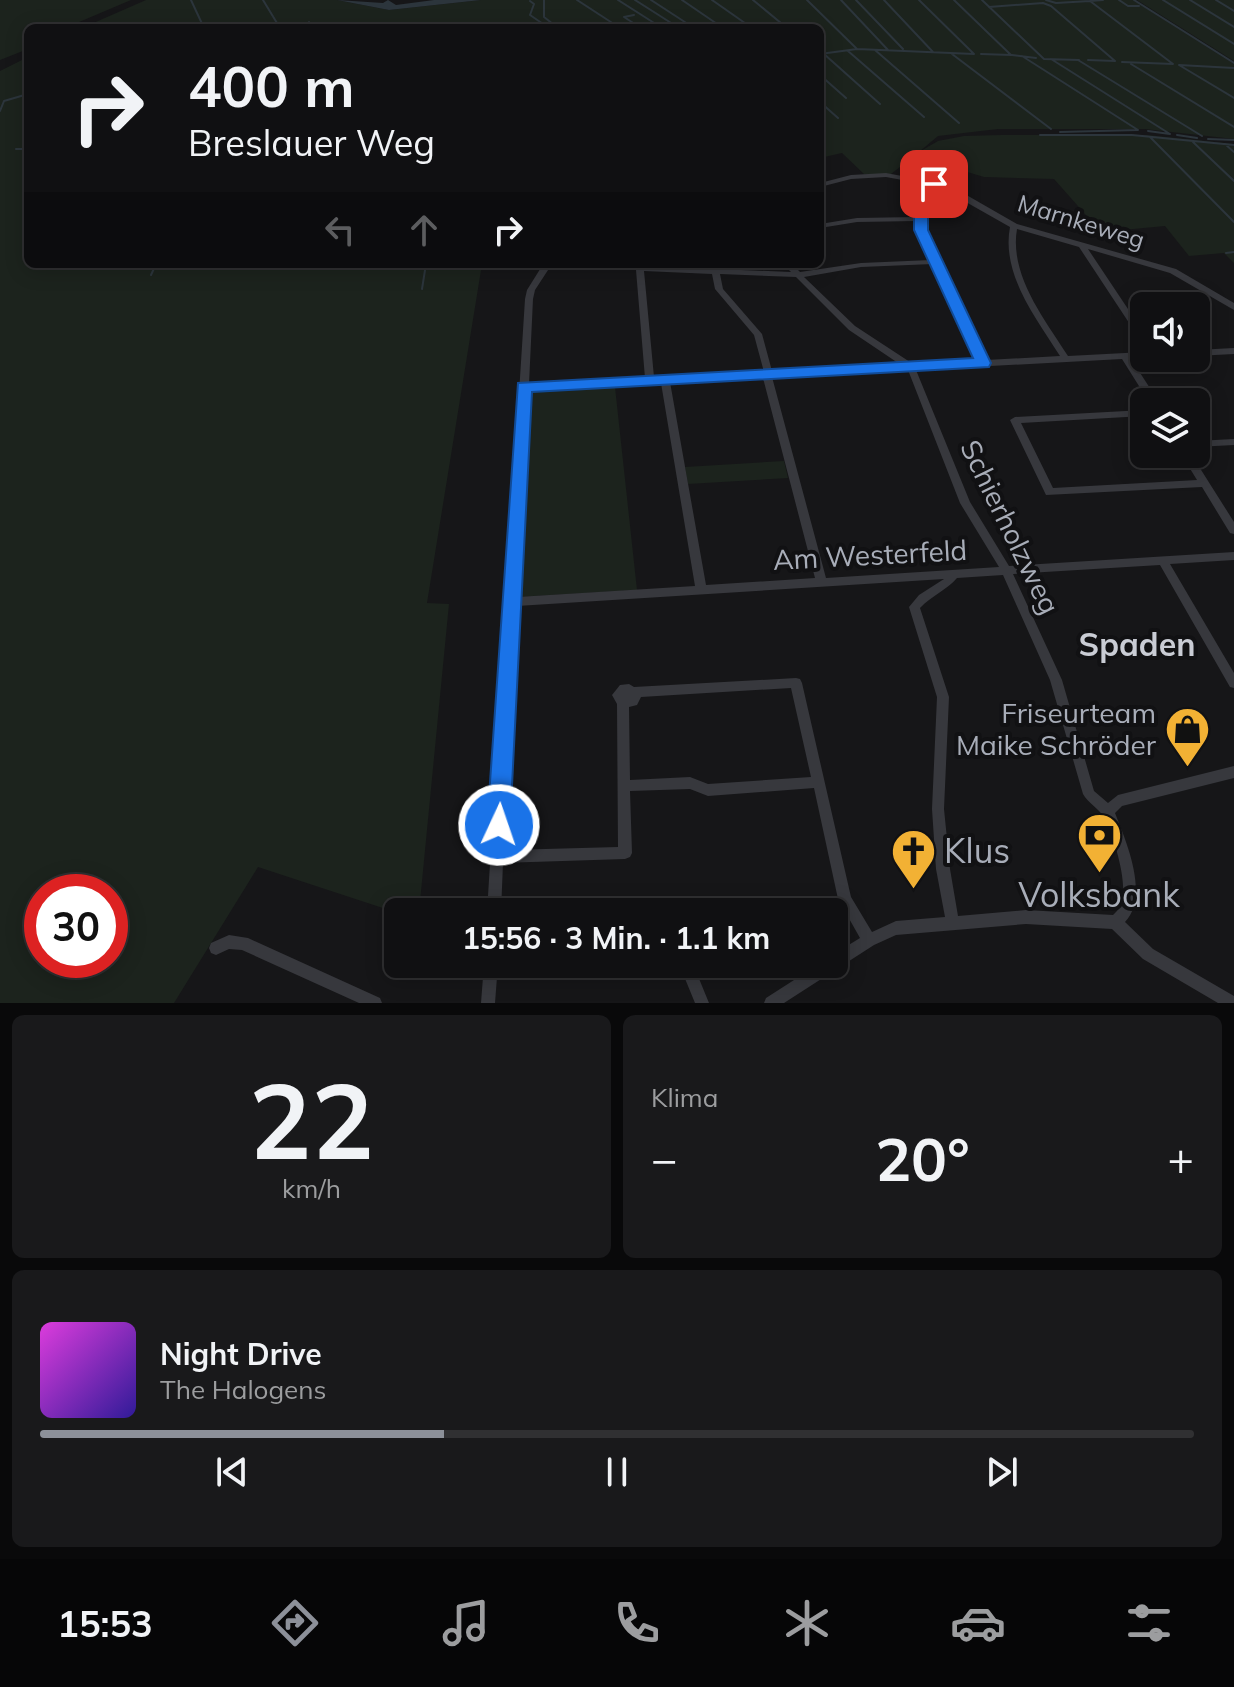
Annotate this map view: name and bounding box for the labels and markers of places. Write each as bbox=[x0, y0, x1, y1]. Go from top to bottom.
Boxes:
pin bbox=[900, 150, 968, 218]
place label: Friseurteam Maike Schröder bbox=[956, 695, 1157, 762]
shop icon: Friseurteam Maike Schröder bbox=[1163, 705, 1211, 768]
bank icon: Volksbank bbox=[1075, 811, 1123, 874]
church icon: Klus bbox=[889, 827, 937, 890]
place label: Klus bbox=[944, 829, 1010, 872]
place label: Volksbank bbox=[1018, 873, 1180, 916]

